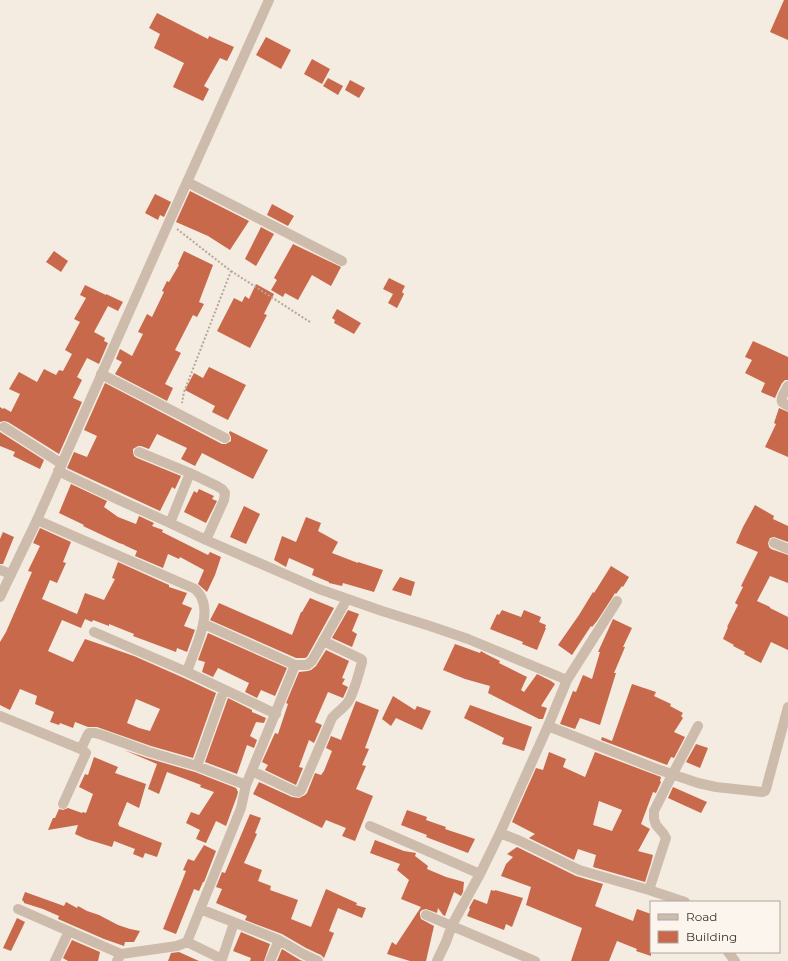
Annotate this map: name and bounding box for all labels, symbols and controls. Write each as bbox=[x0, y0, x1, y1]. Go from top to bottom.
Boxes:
legend bbox=[650, 901, 780, 953]
text: Road bbox=[686, 909, 717, 924]
text: Building bbox=[686, 929, 737, 944]

